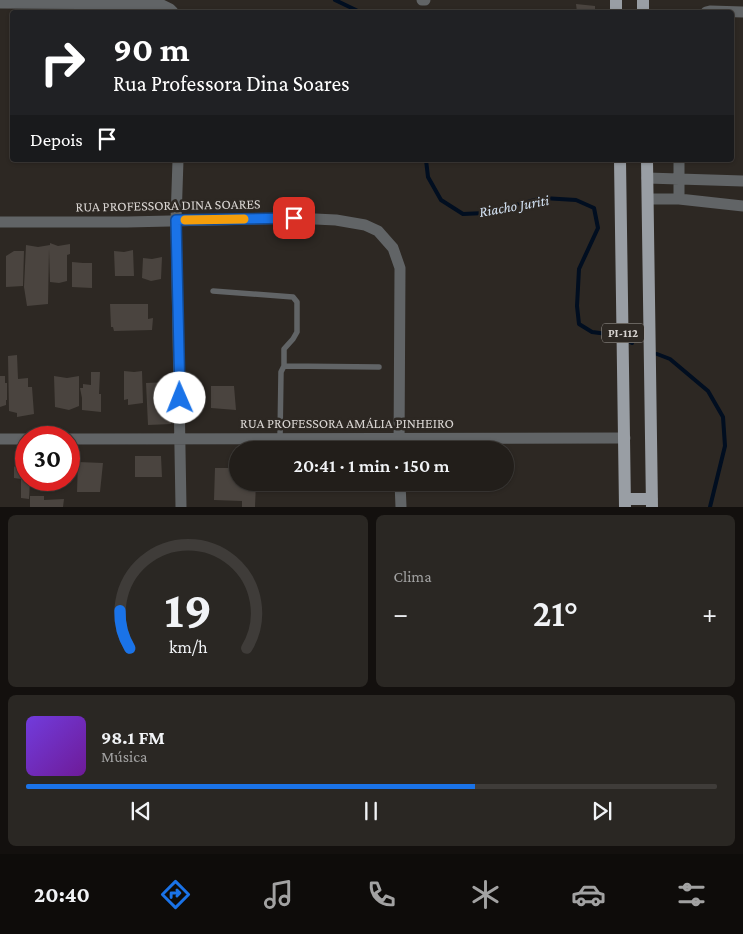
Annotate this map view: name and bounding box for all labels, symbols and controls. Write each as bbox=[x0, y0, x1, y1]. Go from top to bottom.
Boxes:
icon: right bbox=[30, 30, 95, 95]
text: 90 m bbox=[113, 30, 190, 69]
text: Rua Professora Dina Soares bbox=[113, 71, 350, 96]
icon: arrive bbox=[93, 125, 121, 153]
text: Depois bbox=[30, 129, 83, 150]
water label: Riacho Juriti bbox=[478, 192, 551, 221]
street label: RUA PROFESSORA DINA SOARES bbox=[75, 195, 261, 215]
pin bbox=[273, 197, 315, 239]
icon: arrive bbox=[280, 204, 308, 232]
road number: PI-112 bbox=[602, 323, 644, 342]
position arrow bbox=[153, 371, 205, 423]
street label: RUA PROFESSORA AMÁLIA PINHEIRO bbox=[240, 415, 454, 431]
speed limit sign: 30 bbox=[15, 426, 80, 491]
text: 20:41 · 1 min · 150 m bbox=[293, 455, 450, 476]
text: Clima bbox=[394, 568, 432, 585]
text: 19 bbox=[164, 580, 212, 638]
text: 21° bbox=[532, 592, 578, 634]
text: − bbox=[394, 598, 408, 629]
text: + bbox=[702, 598, 717, 629]
text: km/h bbox=[168, 637, 207, 657]
text: 98.1 FM bbox=[101, 727, 165, 748]
text: Música bbox=[101, 748, 147, 765]
icon: previous bbox=[127, 797, 155, 825]
icon: pause bbox=[357, 797, 385, 825]
icon: next bbox=[588, 797, 616, 825]
icon: directions bbox=[158, 877, 193, 912]
icon: music bbox=[261, 877, 296, 912]
icon: phone bbox=[364, 877, 399, 912]
icon: climate bbox=[468, 877, 503, 912]
icon: car bbox=[571, 877, 606, 912]
icon: filters bbox=[674, 877, 709, 912]
text: 20:40 bbox=[34, 882, 90, 907]

